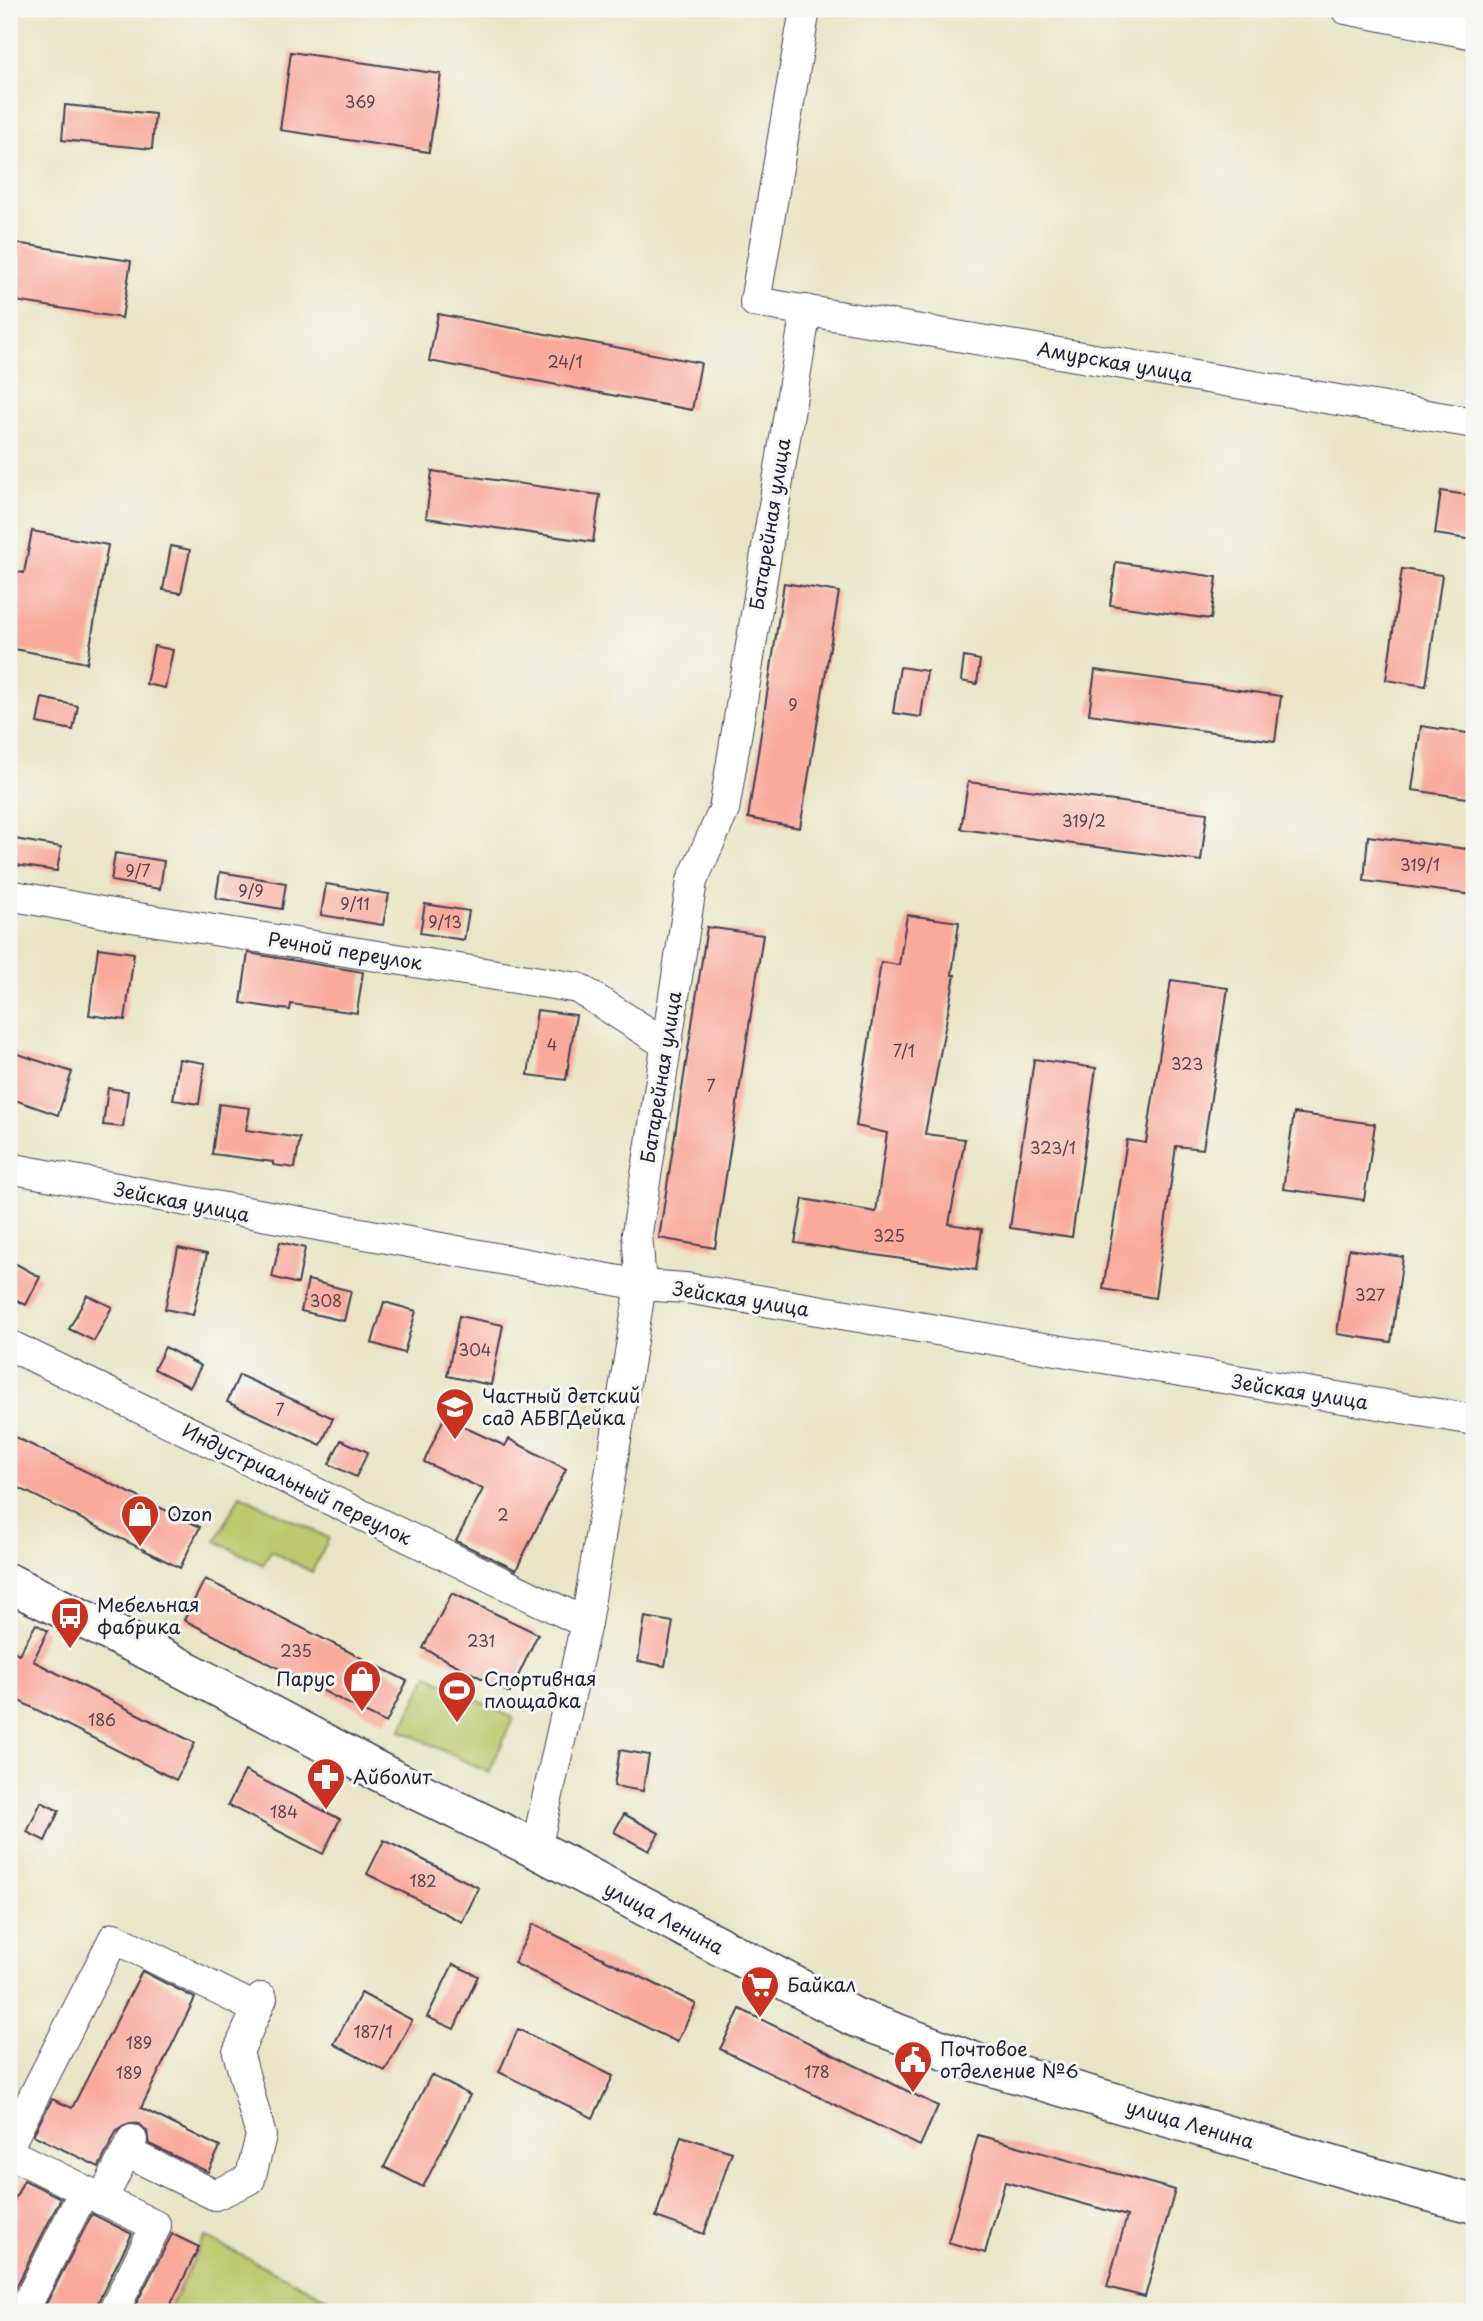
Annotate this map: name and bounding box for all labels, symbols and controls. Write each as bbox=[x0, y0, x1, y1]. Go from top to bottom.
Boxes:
house number: 369 bbox=[345, 89, 375, 113]
street label: Амурская улица bbox=[1035, 334, 1195, 388]
house number: 24/1 bbox=[547, 349, 583, 373]
street label: Батарейная улица bbox=[742, 436, 796, 612]
house number: 9 bbox=[788, 692, 798, 716]
house number: 319/2 bbox=[1062, 808, 1106, 832]
house number: 319/1 bbox=[1400, 852, 1440, 876]
house number: 9/7 bbox=[125, 858, 151, 882]
house number: 9/9 bbox=[238, 878, 264, 902]
house number: 9/11 bbox=[340, 891, 370, 915]
house number: 9/13 bbox=[428, 909, 462, 933]
street label: Речной переулок bbox=[266, 924, 425, 976]
street label: Батарейная улица bbox=[633, 989, 687, 1165]
house number: 4 bbox=[547, 1032, 557, 1056]
house number: 7/1 bbox=[893, 1038, 915, 1062]
house number: 323 bbox=[1171, 1051, 1203, 1075]
house number: 7 bbox=[706, 1073, 716, 1097]
house number: 323/1 bbox=[1030, 1135, 1076, 1159]
street label: Зейская улица bbox=[112, 1174, 252, 1228]
house number: 325 bbox=[873, 1223, 905, 1247]
street label: Зейская улица bbox=[671, 1273, 811, 1323]
house number: 327 bbox=[1355, 1282, 1385, 1306]
house number: 308 bbox=[310, 1288, 342, 1312]
house number: 304 bbox=[459, 1337, 491, 1361]
street label: Зейская улица bbox=[1230, 1366, 1370, 1416]
place label: Частный детский сад АБВГДейка bbox=[482, 1381, 640, 1431]
school or university icon: Частный детский сад АБВГДейка bbox=[434, 1386, 476, 1441]
house number: 7 bbox=[275, 1397, 285, 1421]
street label: Индустриальный переулок bbox=[178, 1415, 417, 1551]
shop icon: Ozon bbox=[119, 1493, 161, 1548]
place label: Ozon bbox=[167, 1499, 212, 1527]
house number: 2 bbox=[497, 1502, 509, 1526]
place label: Мебельная фабрика bbox=[97, 1590, 200, 1640]
bus stop icon: Мебельная фабрика bbox=[49, 1595, 91, 1650]
house number: 231 bbox=[467, 1628, 495, 1652]
house number: 235 bbox=[280, 1638, 312, 1662]
shop icon: Парус bbox=[341, 1658, 383, 1713]
place label: Парус bbox=[276, 1664, 335, 1692]
place label: Спортивная площадка bbox=[484, 1664, 597, 1714]
sports icon: Спортивная площадка bbox=[436, 1669, 478, 1724]
house number: 186 bbox=[88, 1707, 116, 1731]
pharmacy icon: Айболит bbox=[305, 1756, 347, 1811]
place label: Айболит bbox=[353, 1762, 432, 1790]
house number: 184 bbox=[270, 1799, 298, 1823]
house number: 182 bbox=[409, 1868, 437, 1892]
street label: улица Ленина bbox=[600, 1874, 729, 1960]
supermarket icon: Байкал bbox=[739, 1964, 781, 2019]
place label: Байкал bbox=[787, 1970, 856, 1998]
house number: 187/1 bbox=[353, 2019, 393, 2043]
house number: 189 bbox=[126, 2030, 152, 2054]
place label: Почтовое отделение №6 bbox=[940, 2034, 1078, 2084]
public building icon: Почтовое отделение №6 bbox=[892, 2039, 934, 2094]
house number: 178 bbox=[804, 2059, 830, 2083]
house number: 189 bbox=[116, 2060, 142, 2084]
street label: улица Ленина bbox=[1123, 2091, 1258, 2155]

